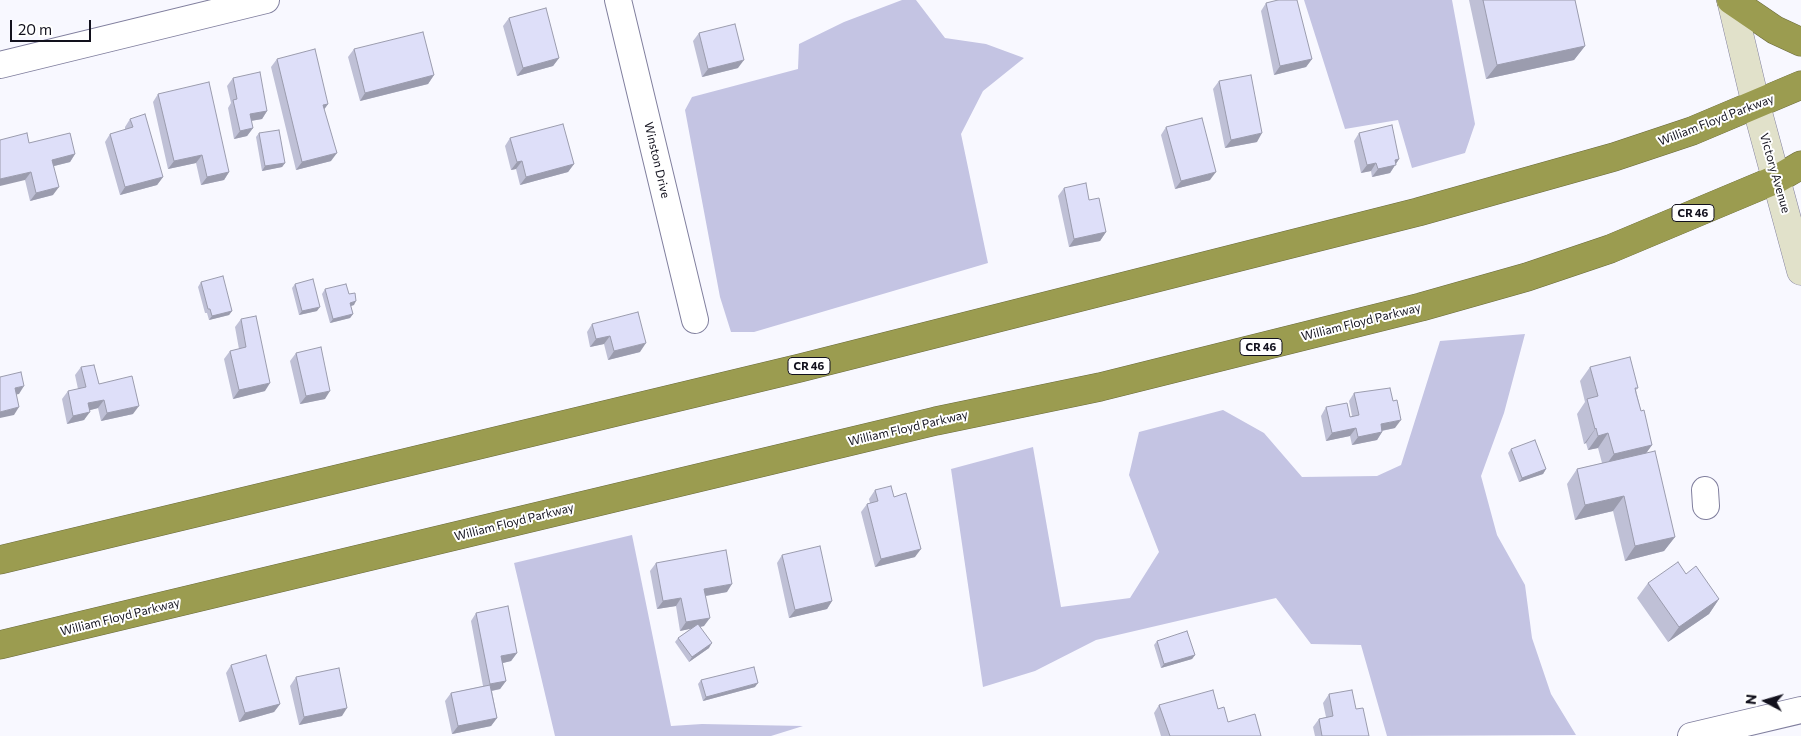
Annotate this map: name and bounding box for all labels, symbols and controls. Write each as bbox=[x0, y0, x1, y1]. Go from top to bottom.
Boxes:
scale bar bbox=[12, 10, 94, 42]
text: 20 m bbox=[18, 20, 52, 38]
street label: William Floyd Parkway bbox=[1656, 91, 1776, 149]
street label: Winston Drive bbox=[641, 120, 673, 200]
street label: Victory Avenue bbox=[1757, 131, 1793, 215]
road number: CR 46 bbox=[1672, 204, 1714, 222]
street label: William Floyd Parkway bbox=[1300, 300, 1422, 344]
road number: CR 46 bbox=[1240, 338, 1282, 356]
road number: CR 46 bbox=[788, 358, 830, 374]
street label: William Floyd Parkway bbox=[847, 407, 969, 449]
street label: William Floyd Parkway bbox=[453, 500, 575, 544]
street label: William Floyd Parkway bbox=[59, 595, 181, 639]
north arrow bbox=[1741, 676, 1791, 726]
text: N bbox=[1742, 693, 1760, 705]

